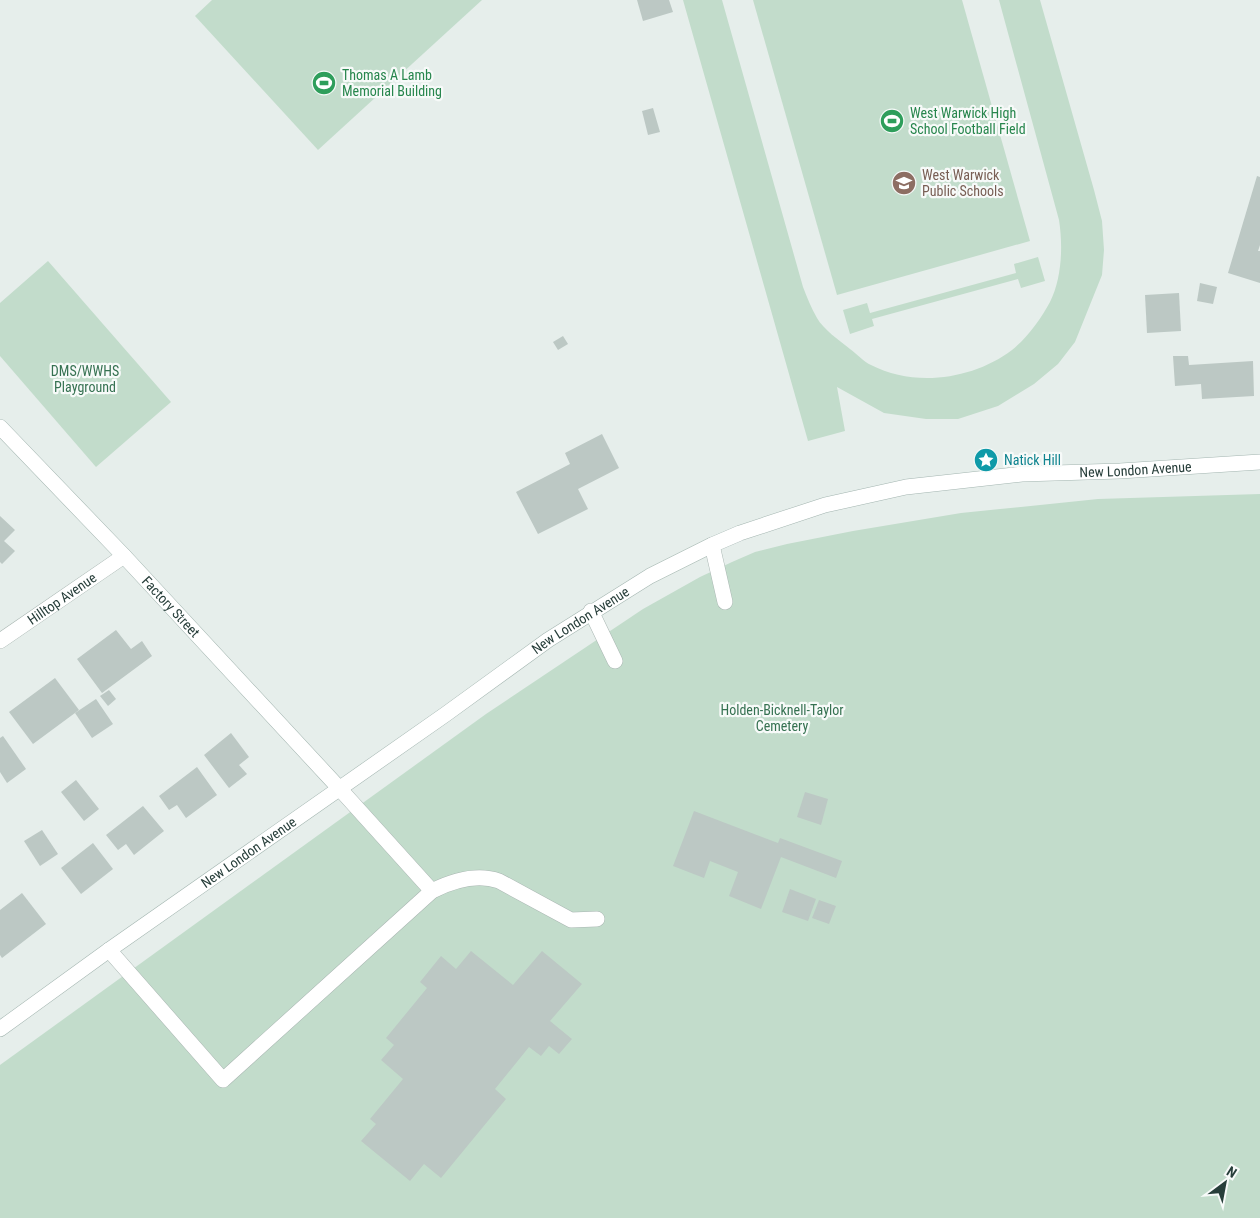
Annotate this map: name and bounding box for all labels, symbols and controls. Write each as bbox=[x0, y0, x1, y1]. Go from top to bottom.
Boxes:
place label: Thomas A Lamb Memorial Building bbox=[342, 67, 442, 99]
sports icon: Thomas A Lamb Memorial Building bbox=[311, 70, 337, 96]
place label: West Warwick High School Football Field bbox=[910, 105, 1026, 137]
sports icon: West Warwick High School Football Field bbox=[879, 108, 905, 134]
place label: West Warwick Public Schools bbox=[922, 167, 1004, 199]
school or university icon: West Warwick Public Schools bbox=[891, 170, 917, 196]
park label: DMS/WWHS Playground bbox=[51, 363, 119, 395]
place icon: Natick Hill bbox=[973, 447, 999, 473]
place label: Natick Hill bbox=[1004, 452, 1061, 468]
street label: New London Avenue bbox=[1079, 458, 1192, 480]
street label: Hilltop Avenue bbox=[24, 569, 100, 628]
street label: Factory Street bbox=[139, 573, 203, 640]
street label: New London Avenue bbox=[529, 583, 632, 657]
park label: Holden-Bicknell-Taylor Cemetery bbox=[720, 702, 844, 734]
street label: New London Avenue bbox=[198, 813, 300, 891]
north arrow bbox=[1200, 1158, 1250, 1208]
text: N bbox=[1224, 1163, 1240, 1181]

